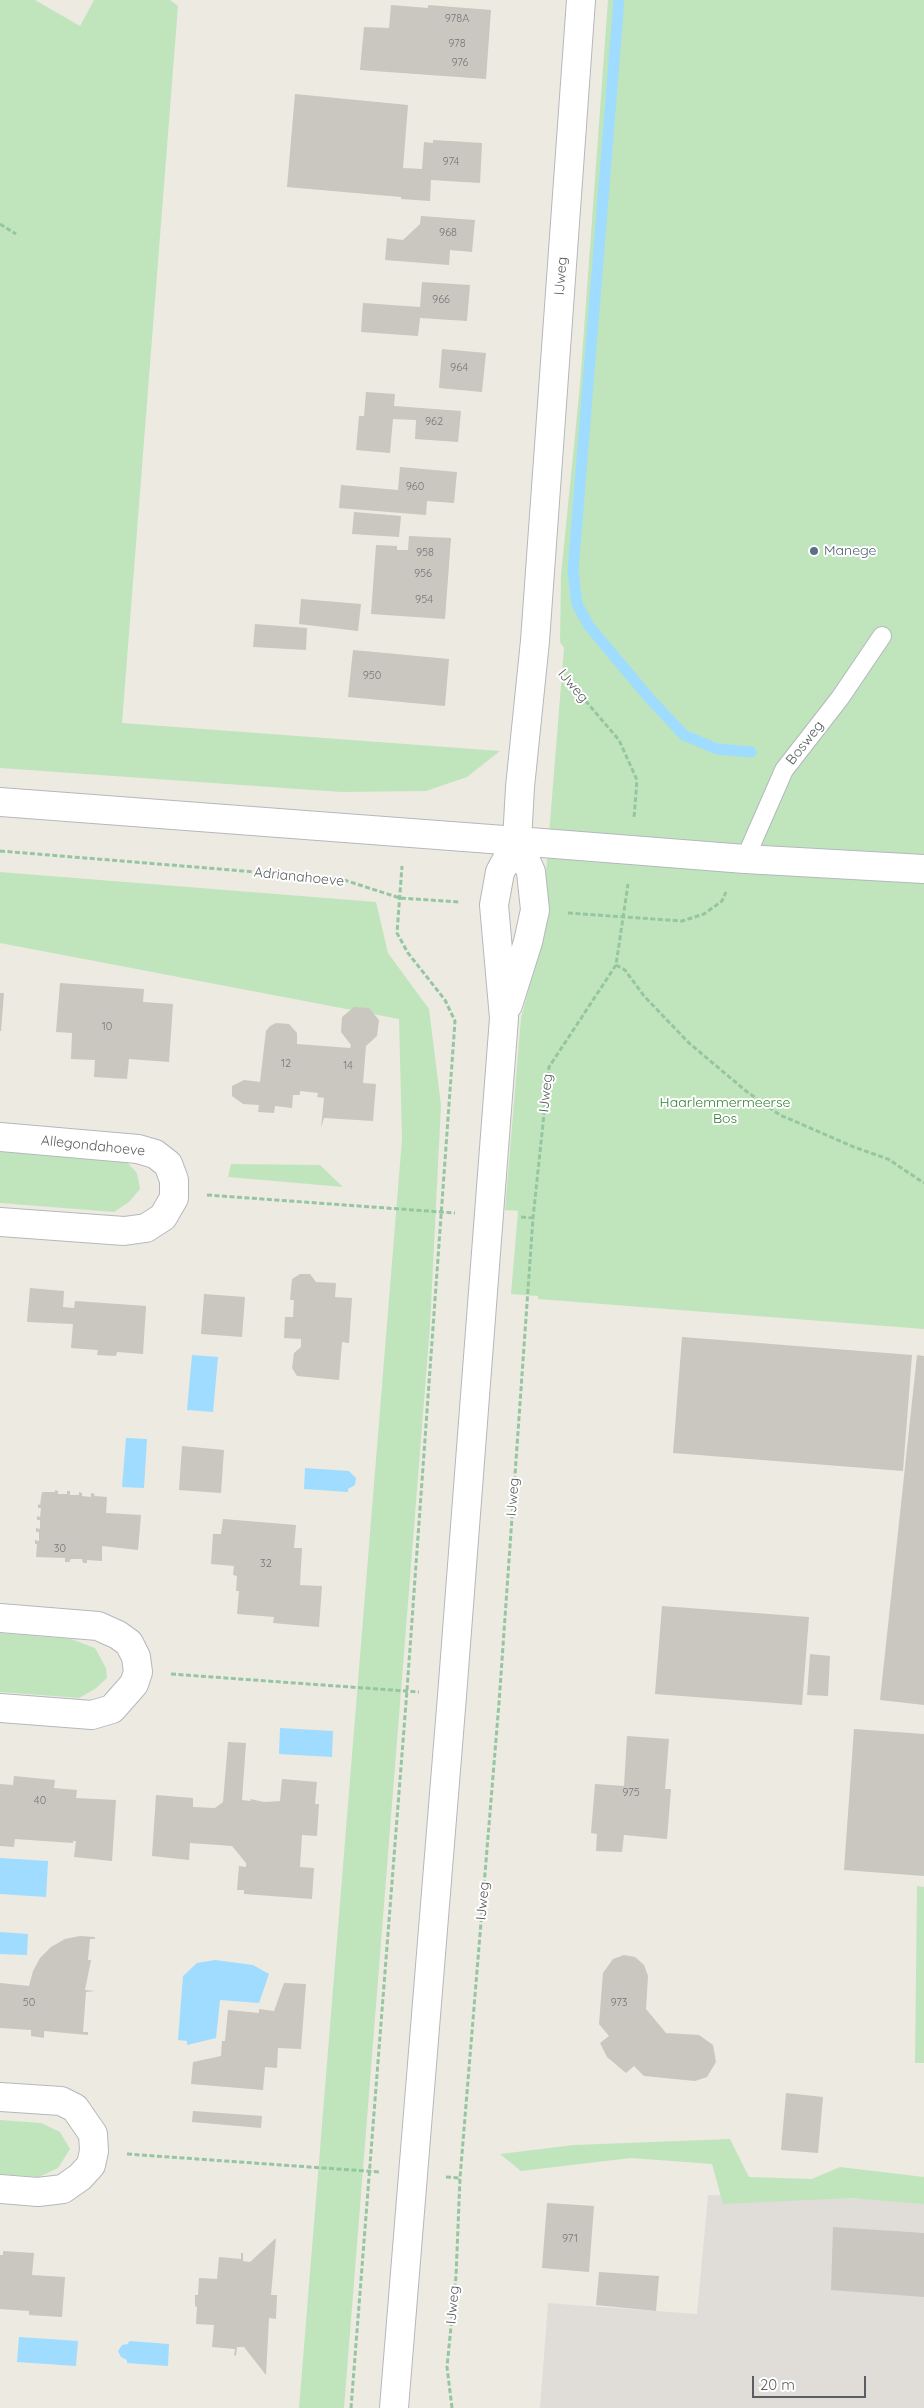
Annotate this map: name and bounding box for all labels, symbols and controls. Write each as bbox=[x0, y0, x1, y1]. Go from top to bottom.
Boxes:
house number: 978A bbox=[445, 12, 469, 26]
house number: 978 bbox=[448, 37, 466, 51]
house number: 976 bbox=[451, 56, 469, 70]
house number: 974 bbox=[443, 155, 459, 169]
house number: 968 bbox=[439, 226, 457, 240]
street label: IJweg bbox=[551, 256, 571, 296]
house number: 966 bbox=[432, 293, 450, 307]
house number: 964 bbox=[450, 361, 468, 375]
house number: 962 bbox=[425, 415, 443, 429]
house number: 960 bbox=[406, 480, 424, 494]
place label: Manege bbox=[824, 543, 876, 559]
marker: Manege bbox=[808, 545, 820, 557]
house number: 958 bbox=[416, 546, 434, 560]
house number: 956 bbox=[414, 567, 432, 581]
house number: 954 bbox=[415, 593, 433, 607]
street label: IJweg bbox=[554, 666, 592, 706]
house number: 950 bbox=[363, 669, 381, 683]
street label: Bosweg bbox=[783, 718, 827, 768]
street label: Adrianahoeve bbox=[253, 864, 345, 890]
house number: 10 bbox=[102, 1020, 112, 1034]
house number: 12 bbox=[281, 1057, 291, 1071]
house number: 14 bbox=[343, 1059, 353, 1073]
street label: IJweg bbox=[536, 1073, 556, 1113]
park label: Haarlemmermeerse Bos bbox=[660, 1095, 790, 1128]
street label: Allegondahoeve bbox=[40, 1132, 146, 1160]
street label: IJweg bbox=[503, 1477, 523, 1517]
house number: 30 bbox=[54, 1542, 66, 1556]
house number: 32 bbox=[260, 1557, 272, 1571]
house number: 975 bbox=[622, 1786, 640, 1800]
house number: 40 bbox=[34, 1794, 46, 1808]
street label: IJweg bbox=[473, 1881, 493, 1921]
house number: 50 bbox=[23, 1996, 35, 2010]
house number: 973 bbox=[610, 1996, 628, 2010]
house number: 971 bbox=[562, 2232, 578, 2246]
street label: IJweg bbox=[443, 2285, 463, 2325]
scale bar bbox=[754, 2366, 868, 2398]
text: 20 m bbox=[760, 2375, 795, 2394]

